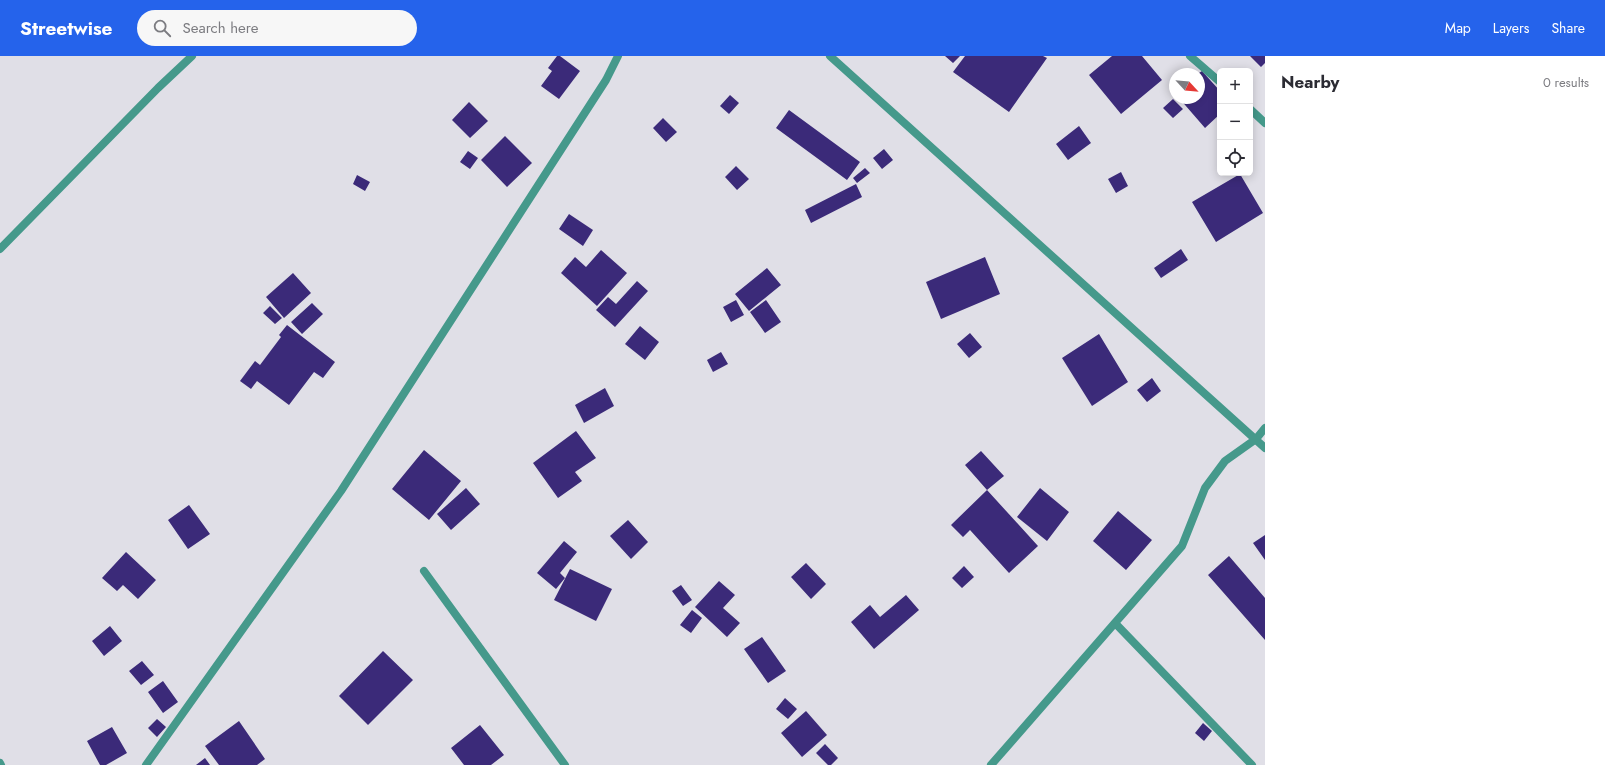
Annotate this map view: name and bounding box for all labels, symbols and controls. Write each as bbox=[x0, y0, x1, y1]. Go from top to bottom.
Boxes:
search box bbox=[137, 10, 417, 46]
text: Streetwise bbox=[20, 15, 113, 42]
icon: search bbox=[151, 17, 173, 39]
text: Search here bbox=[183, 17, 258, 39]
text: Map bbox=[1445, 18, 1471, 38]
text: Layers bbox=[1493, 18, 1529, 38]
text: Share bbox=[1551, 18, 1585, 38]
north arrow bbox=[1169, 68, 1205, 104]
map controls bbox=[1217, 68, 1253, 176]
button: + bbox=[1217, 68, 1253, 104]
text: Nearby bbox=[1281, 70, 1339, 94]
text: 0 results bbox=[1543, 73, 1589, 92]
button: − bbox=[1217, 104, 1253, 140]
button: locate bbox=[1217, 140, 1253, 176]

